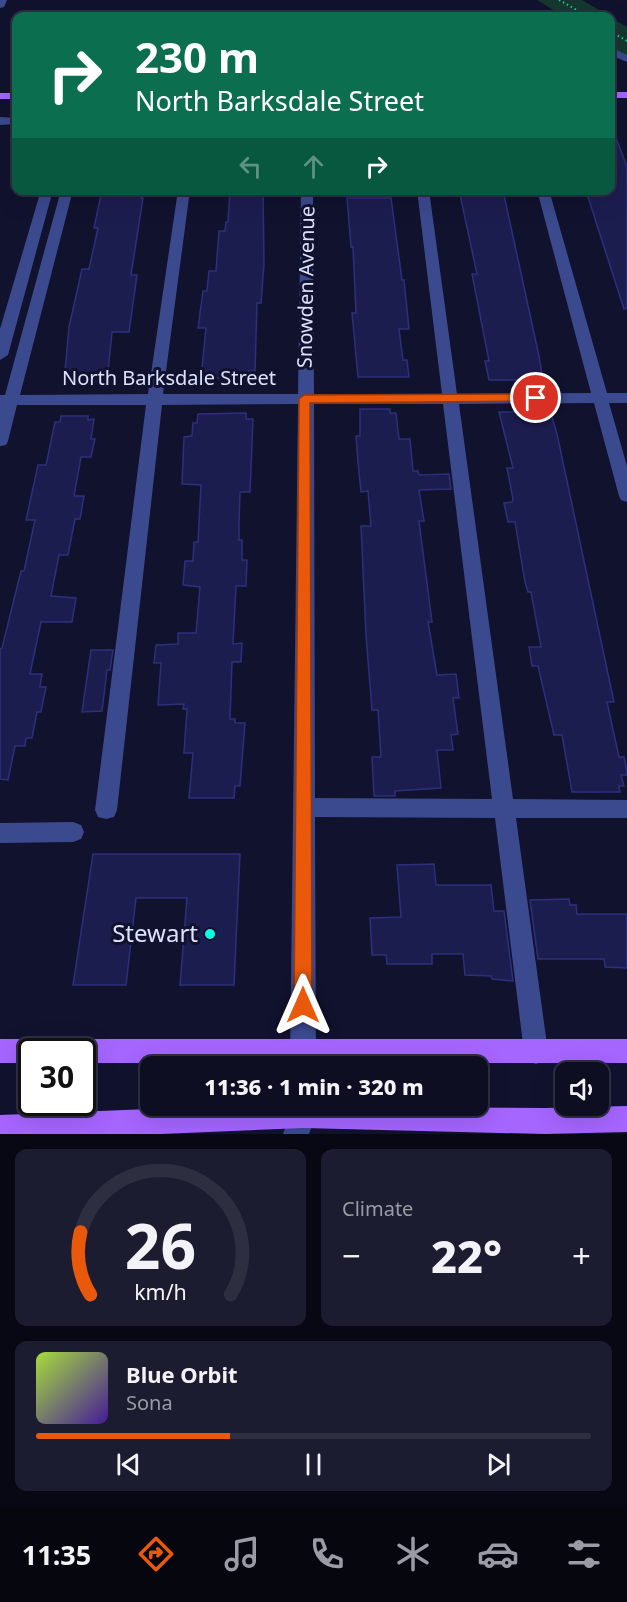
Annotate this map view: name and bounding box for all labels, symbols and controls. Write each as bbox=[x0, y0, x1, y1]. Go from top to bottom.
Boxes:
text: 230 m bbox=[135, 28, 259, 85]
icon: right bbox=[36, 36, 114, 114]
text: North Barksdale Street bbox=[135, 82, 424, 119]
icon: left bbox=[234, 150, 267, 183]
icon: ahead bbox=[297, 150, 330, 183]
icon: right bbox=[360, 150, 393, 183]
street label: Snowden Avenue bbox=[291, 206, 320, 368]
street label: North Barksdale Street bbox=[62, 364, 276, 391]
pin bbox=[510, 372, 561, 423]
icon: arrive bbox=[519, 381, 552, 414]
place label: Stewart bbox=[112, 916, 198, 949]
marker: Stewart bbox=[203, 927, 217, 941]
position arrow bbox=[271, 973, 335, 1037]
speed limit sign: 30 bbox=[18, 1038, 96, 1116]
map controls bbox=[555, 1062, 609, 1116]
button: sound bbox=[555, 1062, 609, 1116]
text: 11:36 · 1 min · 320 m bbox=[204, 1071, 424, 1101]
text: Climate bbox=[342, 1195, 413, 1222]
text: 26 bbox=[125, 1202, 196, 1287]
text: 22° bbox=[431, 1225, 502, 1286]
text: − bbox=[342, 1233, 361, 1278]
text: + bbox=[572, 1233, 591, 1278]
text: km/h bbox=[134, 1277, 187, 1306]
text: Blue Orbit bbox=[126, 1359, 238, 1389]
text: Sona bbox=[126, 1389, 173, 1416]
icon: previous bbox=[112, 1448, 145, 1481]
icon: pause bbox=[297, 1448, 330, 1481]
icon: next bbox=[482, 1448, 515, 1481]
icon: directions bbox=[135, 1533, 177, 1575]
icon: music bbox=[221, 1533, 263, 1575]
icon: phone bbox=[306, 1533, 348, 1575]
icon: climate bbox=[392, 1533, 434, 1575]
icon: car bbox=[477, 1533, 519, 1575]
icon: filters bbox=[563, 1533, 605, 1575]
text: 11:35 bbox=[22, 1536, 91, 1573]

